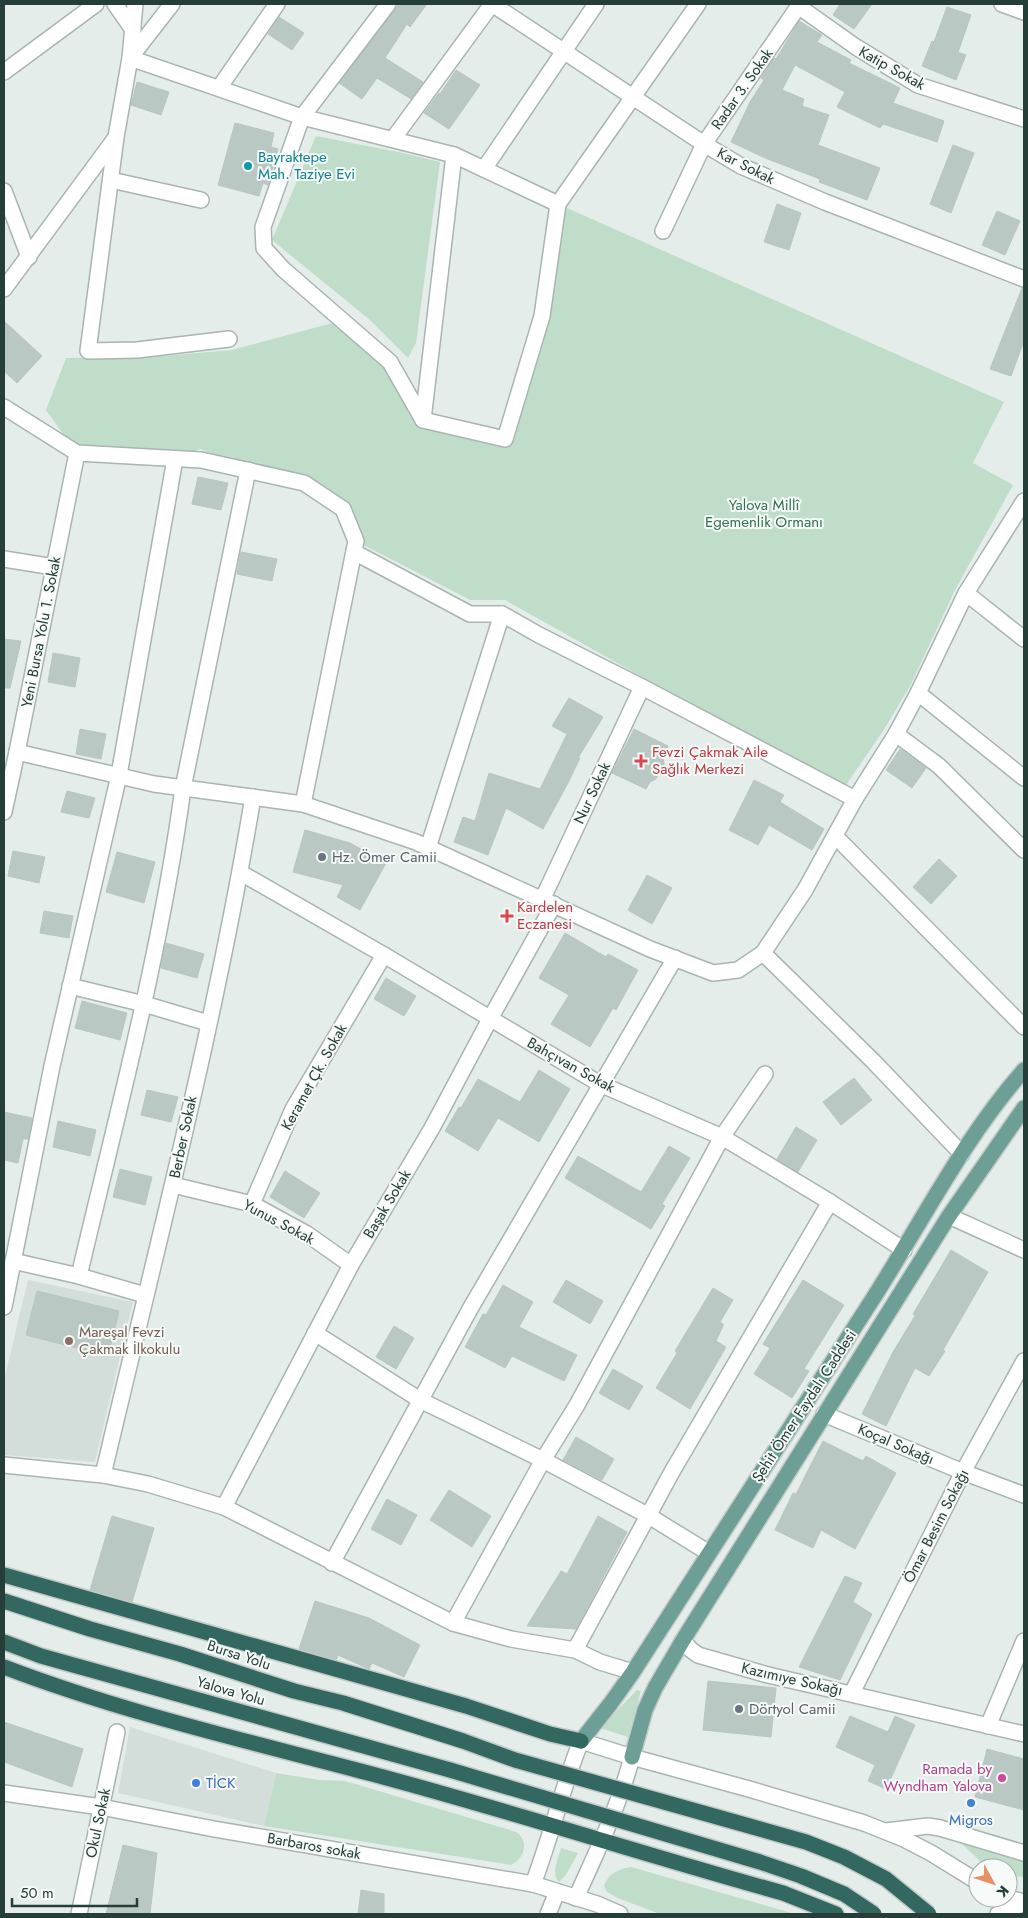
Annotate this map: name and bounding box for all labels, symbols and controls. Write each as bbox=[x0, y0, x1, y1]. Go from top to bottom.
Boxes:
street label: Katip Sokak bbox=[855, 41, 930, 96]
street label: Radar 3. Sokak bbox=[706, 44, 778, 134]
street label: Kar Sokak bbox=[713, 142, 779, 190]
place label: Bayraktepe Mah. Taziye Evi bbox=[258, 146, 355, 185]
marker: Bayraktepe Mah. Taziye Evi bbox=[242, 160, 254, 172]
park label: Yalova Millî Egemenlik Ormanı bbox=[705, 494, 823, 533]
street label: Yeni Bursa Yolu 1. Sokak bbox=[16, 554, 67, 709]
place label: Fevzi Çakmak Aile Sağlık Merkezi bbox=[652, 741, 768, 780]
marker: Fevzi Çakmak Aile Sağlık Merkezi bbox=[634, 754, 648, 768]
street label: Nur Sokak bbox=[568, 758, 616, 828]
place label: Hz. Ömer Camii bbox=[332, 846, 437, 868]
marker: Hz. Ömer Camii bbox=[316, 851, 328, 863]
place label: Kardelen Eczanesi bbox=[517, 896, 573, 935]
marker: Kardelen Eczanesi bbox=[501, 910, 513, 922]
street label: Keramet Çk. Sokak bbox=[276, 1019, 353, 1134]
street label: Bahçıvan Sokak bbox=[523, 1032, 619, 1098]
street label: Berber Sokak bbox=[164, 1093, 203, 1180]
street label: Başak Sokak bbox=[358, 1165, 416, 1243]
street label: Yunus Sokak bbox=[239, 1194, 319, 1250]
place label: Mareşal Fevzi Çakmak İlkokulu bbox=[79, 1321, 180, 1360]
street label: Şehit Ömer Faydalı Caddesi bbox=[746, 1326, 862, 1486]
marker: Mareşal Fevzi Çakmak İlkokulu bbox=[63, 1335, 75, 1347]
street label: Koçal Sokağı bbox=[854, 1418, 938, 1470]
street label: Ömar Besim Sokağı bbox=[898, 1465, 974, 1587]
street label: Bursa Yolu bbox=[204, 1634, 274, 1676]
street label: Kazımıye Sokağı bbox=[739, 1657, 845, 1701]
street label: Yalova Yolu bbox=[194, 1671, 268, 1711]
place label: Dörtyol Camii bbox=[749, 1698, 836, 1720]
marker: Dörtyol Camii bbox=[733, 1703, 745, 1715]
place label: Ramada by Wyndham Yalova bbox=[883, 1758, 992, 1797]
place label: TİCK bbox=[206, 1772, 236, 1794]
marker: Ramada by Wyndham Yalova bbox=[996, 1772, 1008, 1784]
marker: TİCK bbox=[190, 1777, 202, 1789]
street label: Okul Sokak bbox=[80, 1786, 116, 1860]
marker: Migros bbox=[965, 1797, 977, 1809]
place label: Migros bbox=[949, 1809, 993, 1831]
street label: Barbaros sokak bbox=[265, 1827, 363, 1865]
north arrow bbox=[968, 1858, 1018, 1908]
scale bar bbox=[12, 1876, 138, 1908]
text: K bbox=[992, 1881, 1014, 1902]
text: 50 m bbox=[20, 1882, 54, 1904]

